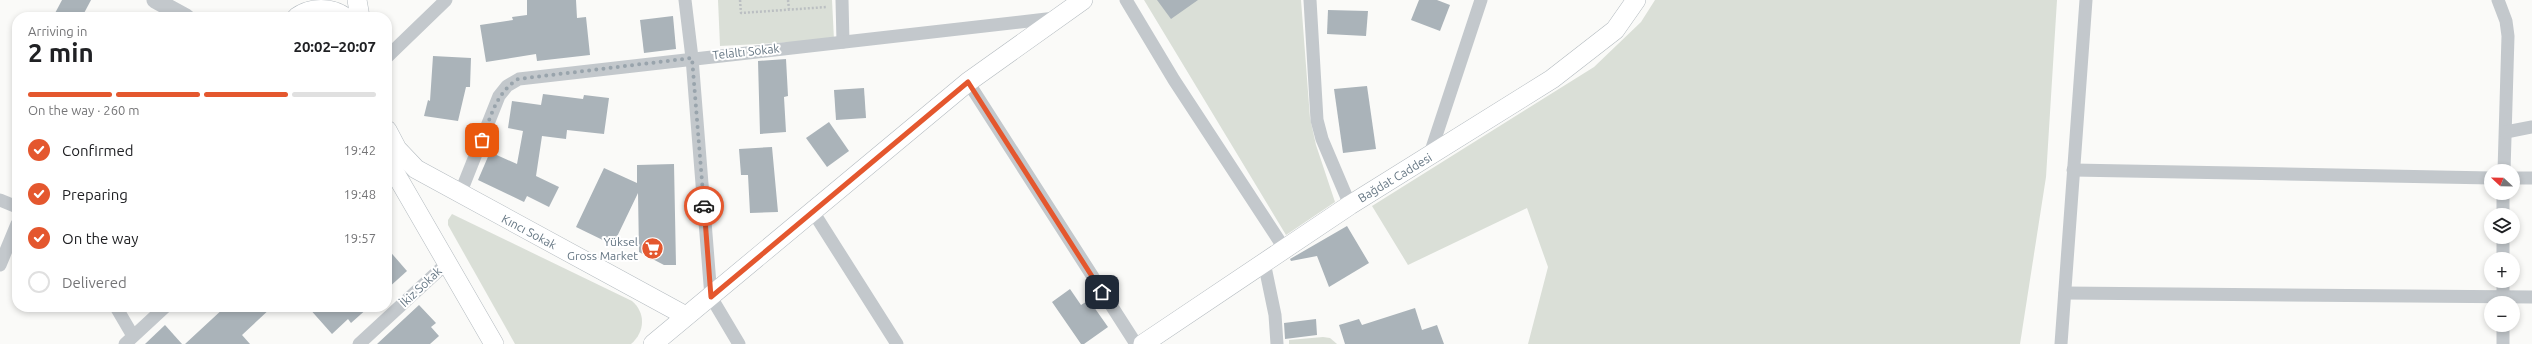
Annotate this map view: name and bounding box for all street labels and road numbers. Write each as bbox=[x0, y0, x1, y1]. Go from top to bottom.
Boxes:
street label: Telaltı Sokak bbox=[712, 42, 780, 61]
street label: Bağdat Caddesi bbox=[1356, 150, 1434, 205]
street label: Kıncı Sokak bbox=[500, 212, 559, 251]
street label: İkiz Sokak bbox=[397, 264, 444, 309]

